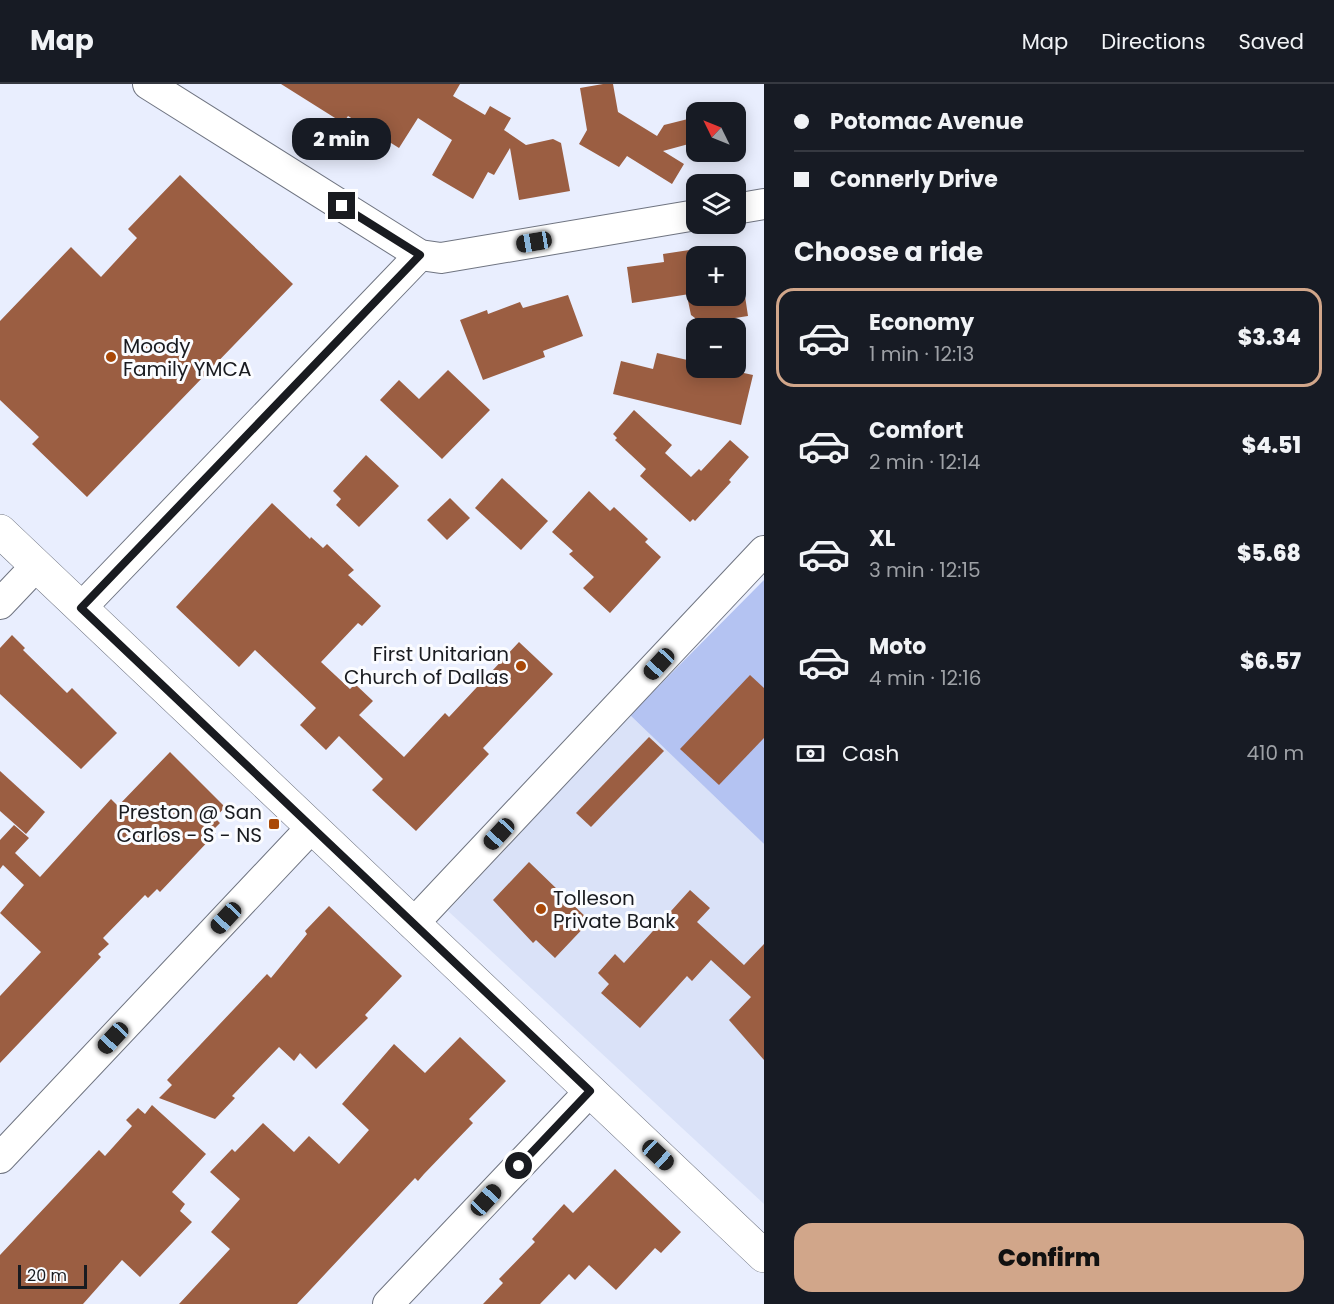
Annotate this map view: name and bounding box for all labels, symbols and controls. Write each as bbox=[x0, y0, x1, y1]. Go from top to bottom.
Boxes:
text: Map bbox=[30, 21, 94, 60]
text: Map bbox=[1022, 27, 1068, 56]
text: Directions bbox=[1101, 27, 1205, 56]
text: Saved bbox=[1238, 27, 1304, 56]
north arrow bbox=[686, 102, 746, 162]
map controls bbox=[686, 102, 746, 378]
text: Potomac Avenue bbox=[830, 106, 1024, 137]
callout: 2 min bbox=[292, 119, 392, 161]
text: 2 min bbox=[313, 125, 370, 153]
text: Connerly Drive bbox=[830, 164, 998, 195]
button: layers bbox=[686, 174, 746, 234]
route end bbox=[328, 192, 355, 219]
car bbox=[515, 230, 553, 254]
text: Choose a ride bbox=[794, 233, 983, 270]
button: + bbox=[686, 246, 746, 306]
text: Economy bbox=[869, 307, 974, 338]
icon: car bbox=[797, 311, 851, 365]
button: − bbox=[686, 318, 746, 378]
text: $3.34 bbox=[1238, 322, 1301, 353]
place label: Moody Family YMCA bbox=[123, 332, 251, 383]
text: 1 min · 12:13 bbox=[869, 340, 974, 368]
marker: Moody Family YMCA bbox=[104, 350, 118, 364]
text: Comfort bbox=[869, 415, 963, 446]
icon: car bbox=[797, 419, 851, 473]
text: $4.51 bbox=[1242, 430, 1301, 461]
text: 2 min · 12:14 bbox=[869, 448, 980, 476]
text: XL bbox=[869, 523, 895, 554]
icon: car bbox=[797, 527, 851, 581]
text: $5.68 bbox=[1237, 538, 1301, 569]
text: 3 min · 12:15 bbox=[869, 556, 980, 584]
text: Moto bbox=[869, 631, 926, 662]
icon: car bbox=[797, 635, 851, 689]
place label: First Unitarian Church of Dallas bbox=[344, 640, 509, 691]
car bbox=[640, 645, 678, 683]
text: $6.57 bbox=[1240, 646, 1301, 677]
marker: First Unitarian Church of Dallas bbox=[514, 659, 528, 673]
text: 4 min · 12:16 bbox=[869, 664, 981, 692]
icon: cash bbox=[794, 737, 827, 770]
text: Cash bbox=[842, 738, 899, 769]
text: 410 m bbox=[1247, 739, 1304, 767]
place label: Preston @ San Carlos - S - NS bbox=[116, 798, 262, 849]
car bbox=[480, 815, 518, 853]
marker: Preston @ San Carlos - S - NS bbox=[267, 817, 281, 831]
place label: Tolleson Private Bank bbox=[553, 884, 676, 935]
car bbox=[207, 899, 245, 937]
marker: Tolleson Private Bank bbox=[534, 902, 548, 916]
car bbox=[94, 1019, 132, 1057]
car bbox=[639, 1136, 677, 1174]
route start bbox=[505, 1152, 532, 1179]
car bbox=[467, 1181, 505, 1219]
button: Confirm bbox=[794, 1223, 1304, 1292]
scale bar bbox=[18, 1262, 87, 1290]
text: 20 m bbox=[27, 1264, 67, 1287]

